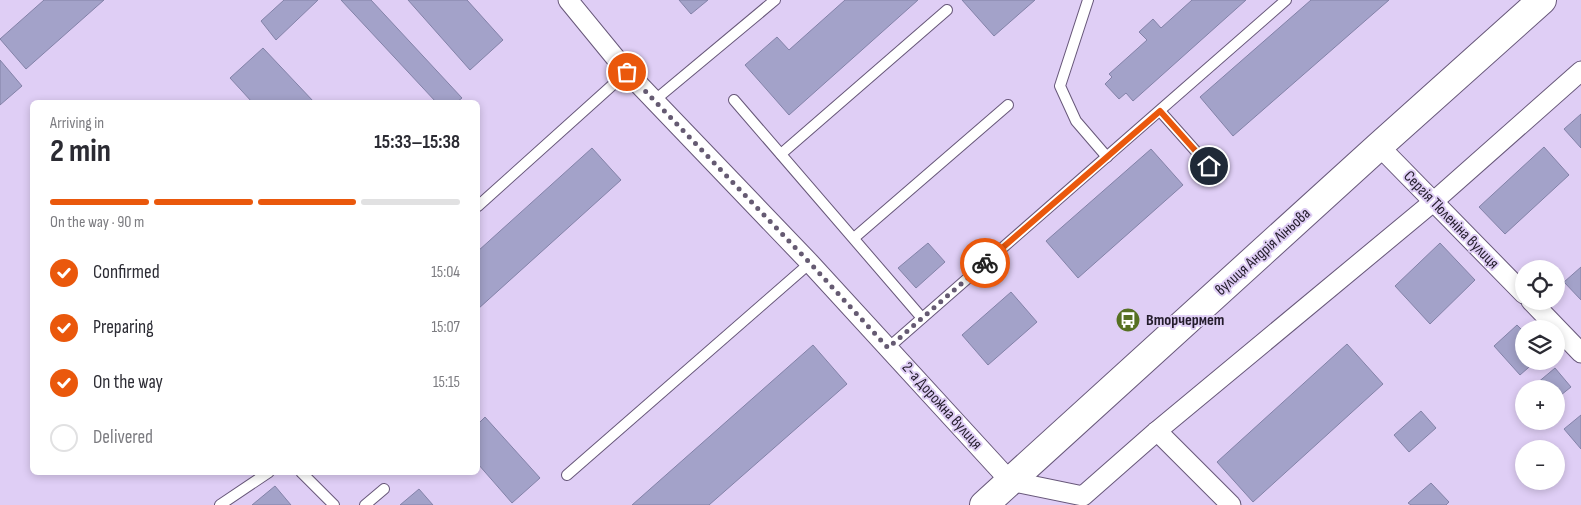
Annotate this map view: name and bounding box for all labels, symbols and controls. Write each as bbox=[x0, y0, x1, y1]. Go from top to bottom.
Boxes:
pin bbox=[606, 51, 648, 93]
icon: bag bbox=[613, 58, 641, 86]
text: Arriving in bbox=[50, 114, 104, 133]
text: 15:33–15:38 bbox=[374, 131, 460, 154]
text: 2 min bbox=[50, 132, 111, 171]
pin bbox=[1188, 145, 1230, 187]
icon: home bbox=[1195, 152, 1223, 180]
street label: Сергія Тюленіна вулиця bbox=[1399, 167, 1503, 273]
street label: вулиця Андрія Ліньова bbox=[1212, 204, 1314, 300]
text: On the way · 90 m bbox=[50, 213, 144, 232]
courier bbox=[960, 238, 1010, 288]
icon: bike bbox=[971, 249, 999, 277]
icon: check bbox=[50, 259, 78, 287]
map controls bbox=[1515, 260, 1565, 490]
button: locate bbox=[1515, 260, 1565, 310]
text: Confirmed bbox=[93, 261, 160, 284]
text: 15:04 bbox=[431, 263, 460, 282]
bus stop icon: Вторчермет bbox=[1115, 307, 1141, 333]
place label: Вторчермет bbox=[1146, 311, 1224, 330]
icon: check bbox=[50, 314, 78, 342]
text: Preparing bbox=[93, 316, 154, 339]
text: 15:07 bbox=[431, 318, 460, 337]
button: layers bbox=[1515, 320, 1565, 370]
street label: 2-а Дорожна вулиця bbox=[898, 358, 986, 454]
icon: check bbox=[50, 369, 78, 397]
text: On the way bbox=[93, 371, 163, 394]
text: 15:15 bbox=[433, 373, 460, 392]
button: + bbox=[1515, 380, 1565, 430]
text: Delivered bbox=[93, 426, 153, 449]
button: − bbox=[1515, 440, 1565, 490]

